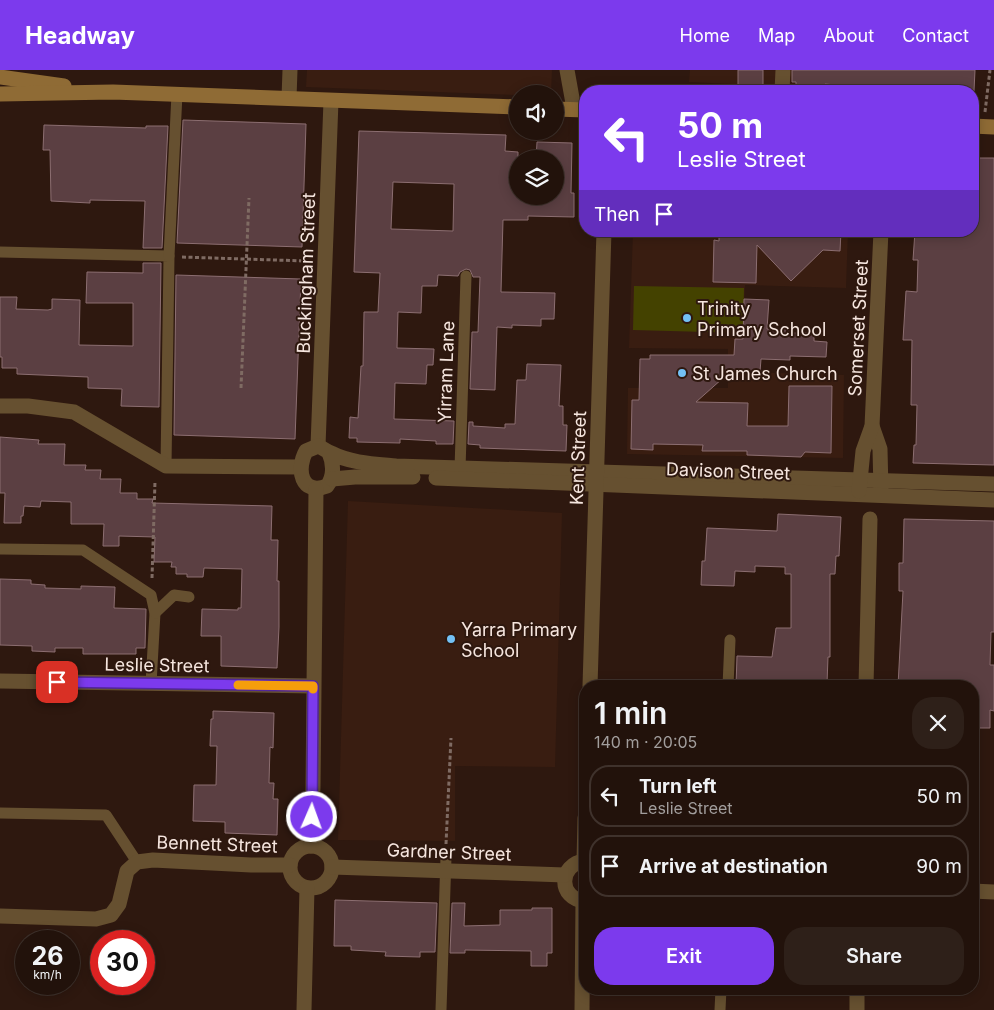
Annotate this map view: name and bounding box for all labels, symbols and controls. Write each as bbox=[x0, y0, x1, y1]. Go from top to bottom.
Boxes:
text: Headway bbox=[25, 21, 135, 50]
text: Home bbox=[680, 25, 730, 46]
text: Map bbox=[758, 25, 795, 46]
text: About bbox=[823, 25, 874, 46]
text: Contact bbox=[902, 25, 969, 46]
map controls bbox=[509, 85, 564, 205]
button: sound bbox=[509, 85, 564, 140]
text: 50 m bbox=[677, 104, 763, 146]
icon: left bbox=[594, 105, 659, 170]
text: Leslie Street bbox=[677, 146, 806, 172]
button: layers bbox=[509, 150, 564, 205]
street label: Buckingham Street bbox=[293, 192, 319, 354]
icon: arrive bbox=[650, 200, 678, 228]
text: Then bbox=[594, 203, 640, 226]
street label: Somerset Street bbox=[844, 259, 872, 397]
place label: Trinity Primary School bbox=[697, 298, 826, 340]
marker: Trinity Primary School bbox=[681, 312, 693, 324]
street label: Yirram Lane bbox=[434, 321, 458, 423]
place label: St James Church bbox=[692, 363, 838, 384]
marker: St James Church bbox=[676, 367, 688, 379]
street label: Kent Street bbox=[566, 410, 590, 505]
street label: Davison Street bbox=[666, 458, 790, 484]
place label: Yarra Primary School bbox=[461, 619, 577, 661]
marker: Yarra Primary School bbox=[445, 633, 457, 645]
street label: Leslie Street bbox=[104, 654, 210, 676]
pin bbox=[36, 661, 78, 703]
icon: arrive bbox=[43, 668, 71, 696]
text: 1 min bbox=[594, 695, 667, 731]
button: close bbox=[912, 697, 964, 749]
text: 140 m · 20:05 bbox=[594, 732, 697, 752]
text: Turn left bbox=[639, 775, 717, 798]
icon: left bbox=[596, 782, 624, 810]
text: 50 m bbox=[916, 785, 962, 808]
position arrow bbox=[285, 790, 337, 842]
text: Leslie Street bbox=[639, 798, 733, 818]
street label: Bennett Street bbox=[156, 831, 278, 857]
street label: Gardner Street bbox=[386, 839, 512, 865]
icon: arrive bbox=[596, 852, 624, 880]
text: Arrive at destination bbox=[639, 855, 828, 878]
text: 90 m bbox=[916, 855, 962, 878]
button: Exit bbox=[594, 927, 774, 985]
button: Share bbox=[784, 927, 964, 985]
speed limit sign: 30 bbox=[90, 930, 155, 995]
text: 26 bbox=[32, 941, 63, 971]
text: km/h bbox=[33, 967, 62, 982]

